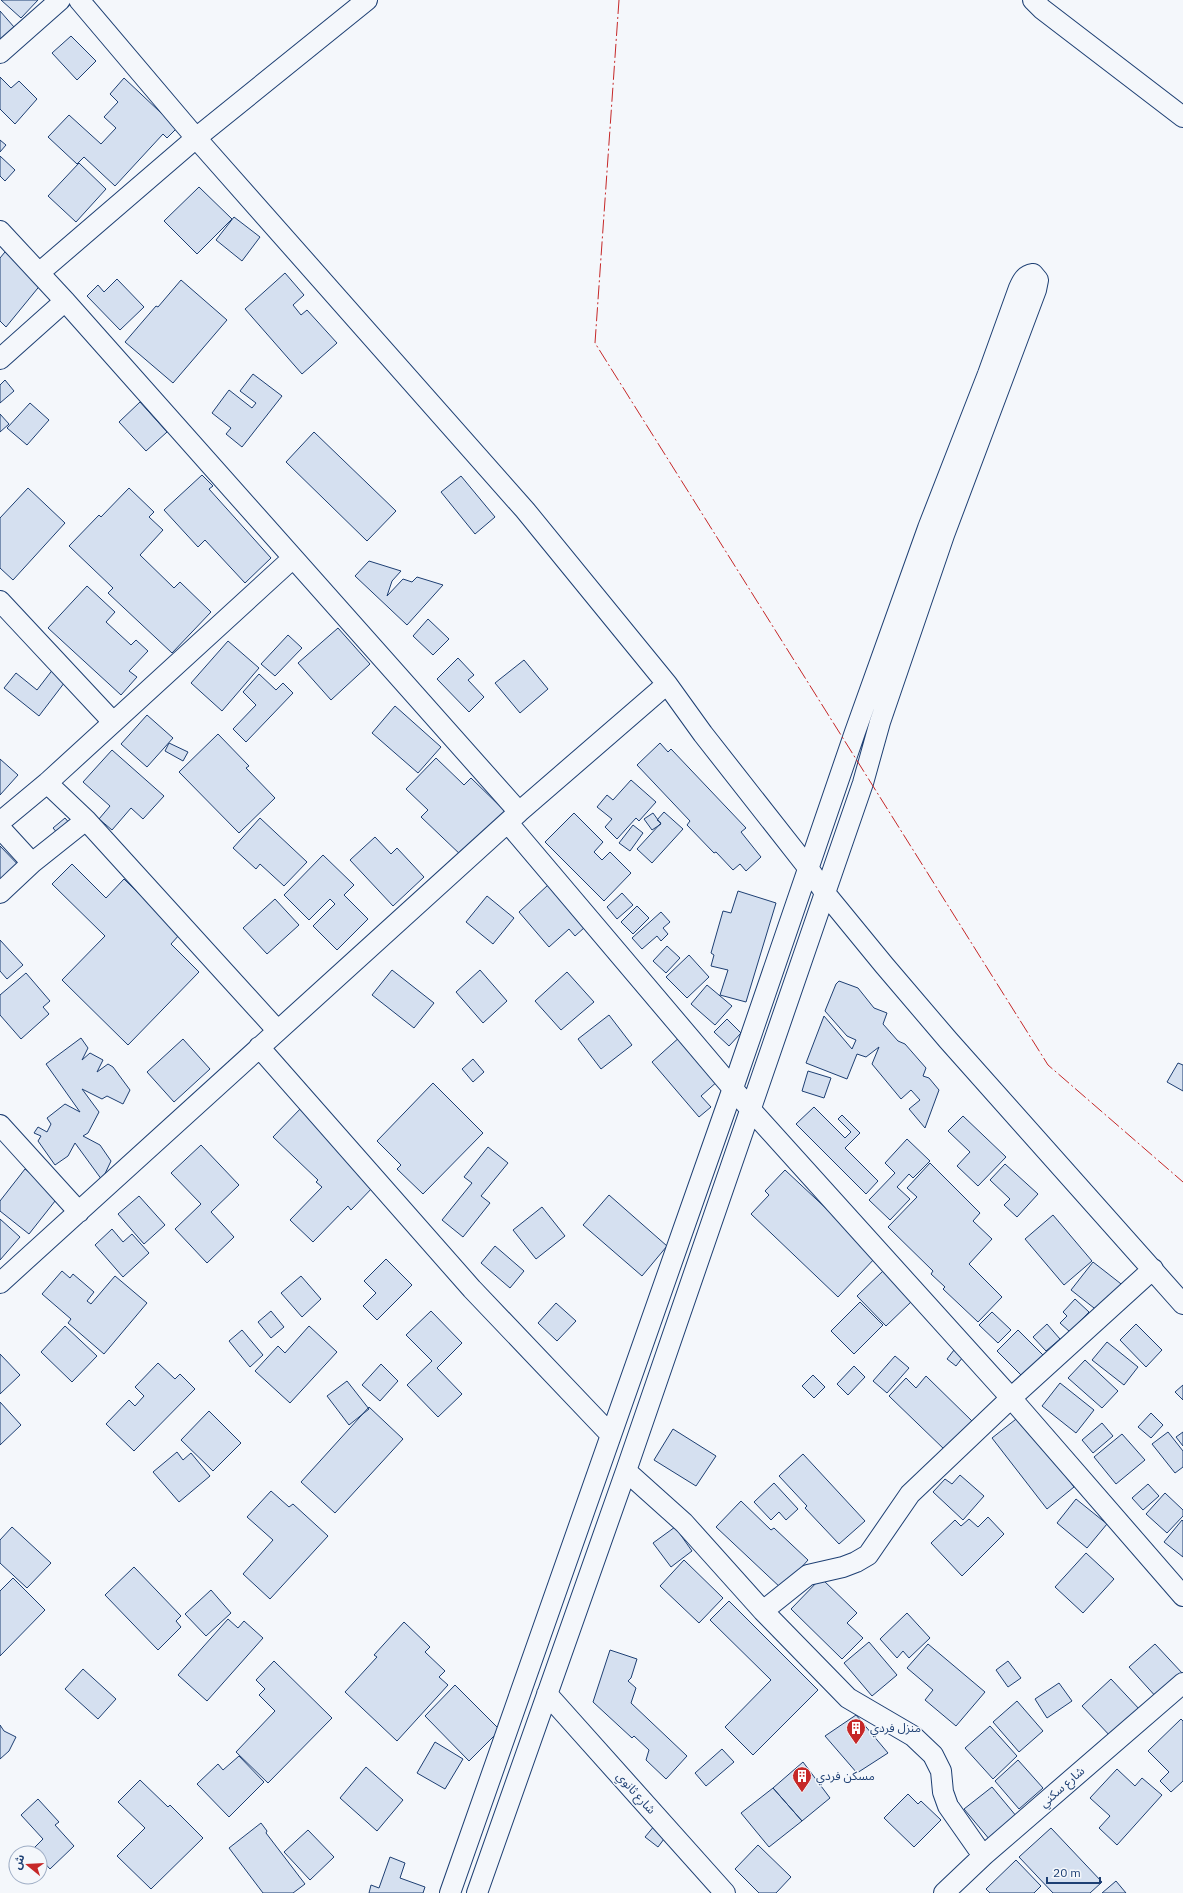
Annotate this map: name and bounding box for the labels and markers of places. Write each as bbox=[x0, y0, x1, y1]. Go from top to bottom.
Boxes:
building icon: منزل فردي bbox=[845, 1717, 867, 1745]
place label: منزل فردي bbox=[870, 1720, 921, 1738]
building icon: مسكن فردي bbox=[791, 1765, 813, 1793]
place label: مسكن فردي bbox=[816, 1768, 875, 1786]

